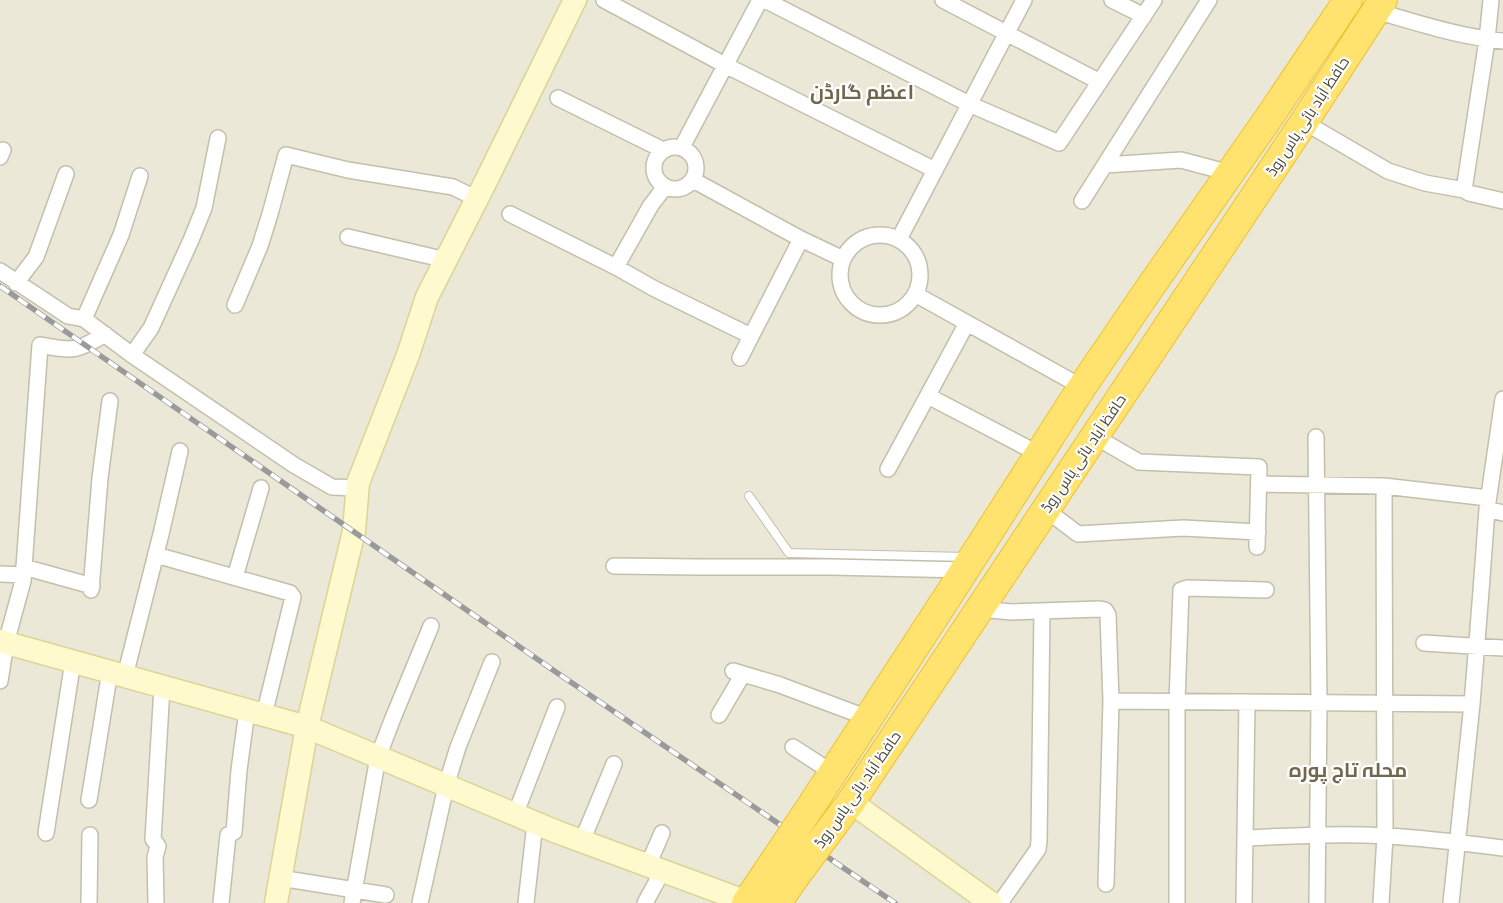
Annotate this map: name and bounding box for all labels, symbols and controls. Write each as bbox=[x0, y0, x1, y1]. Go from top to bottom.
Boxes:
street label: حافظ آباد بائی پاس روڈ bbox=[1262, 53, 1354, 180]
district label: اعظم گارڈن bbox=[810, 79, 914, 106]
street label: حافظ آباد بائی پاس روڈ bbox=[1037, 391, 1131, 517]
street label: حافظ آباد بائی پاس روڈ bbox=[810, 727, 906, 852]
district label: محلہ تاج پورہ bbox=[1289, 757, 1407, 784]

